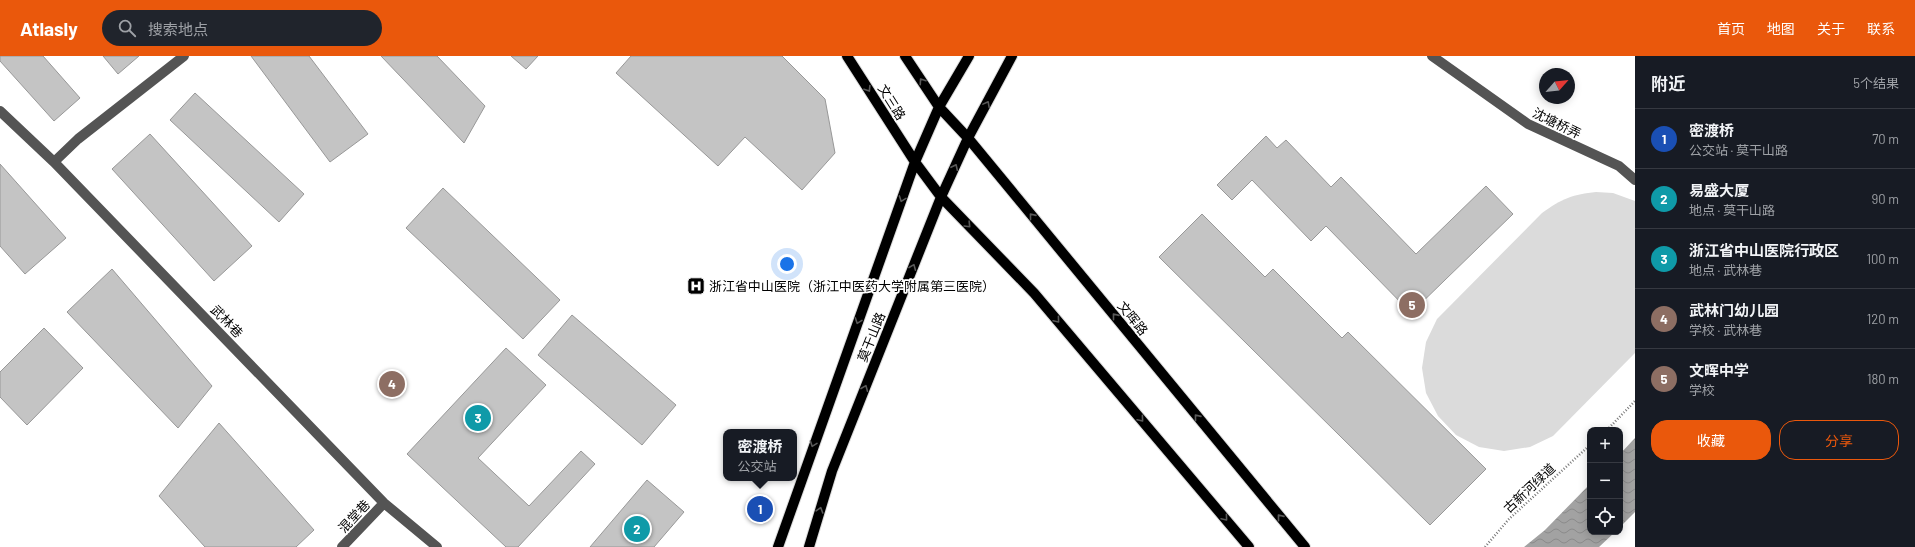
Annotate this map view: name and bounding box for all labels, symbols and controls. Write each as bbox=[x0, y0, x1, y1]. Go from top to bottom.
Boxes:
search box bbox=[102, 10, 382, 46]
text: Atlasly bbox=[20, 17, 78, 40]
icon: search bbox=[116, 17, 138, 39]
text: 搜索地点 bbox=[148, 20, 208, 38]
text: 首页 bbox=[1717, 20, 1745, 37]
text: 地图 bbox=[1767, 20, 1795, 37]
text: 关于 bbox=[1817, 20, 1845, 37]
text: 联系 bbox=[1867, 20, 1895, 37]
north arrow bbox=[1539, 68, 1575, 104]
text: 附近 bbox=[1651, 73, 1685, 93]
text: 5个结果 bbox=[1853, 75, 1899, 91]
one-way arrow bbox=[920, 79, 927, 86]
street label: 文三路 bbox=[875, 81, 909, 123]
one-way arrow bbox=[863, 85, 871, 92]
one-way arrow bbox=[982, 101, 989, 108]
street label: 沈塘桥弄 bbox=[1530, 104, 1584, 142]
text: 密渡桥 bbox=[1689, 121, 1734, 139]
text: 1 bbox=[1662, 131, 1666, 147]
text: 70 m bbox=[1872, 131, 1899, 147]
text: 公交站 · 莫干山路 bbox=[1689, 142, 1788, 158]
one-way arrow bbox=[950, 164, 958, 172]
text: 易盛大厦 bbox=[1689, 181, 1749, 199]
text: 2 bbox=[1660, 191, 1668, 207]
text: 90 m bbox=[1872, 191, 1899, 207]
one-way arrow bbox=[898, 195, 906, 202]
text: 地点 · 莫干山路 bbox=[1689, 202, 1775, 218]
one-way arrow bbox=[1030, 213, 1037, 221]
one-way arrow bbox=[964, 220, 971, 228]
text: 浙江省中山医院行政区 bbox=[1689, 241, 1839, 259]
text: 3 bbox=[1660, 251, 1668, 267]
text: 100 m bbox=[1866, 251, 1899, 267]
your location bbox=[777, 254, 797, 274]
text: 地点 · 武林巷 bbox=[1689, 262, 1762, 278]
one-way arrow bbox=[909, 264, 917, 271]
hospital icon: 浙江省中山医院（浙江中医药大学附属第三医院） bbox=[686, 276, 706, 296]
place label: 浙江省中山医院（浙江中医药大学附属第三医院） bbox=[709, 278, 995, 294]
pin: 5 bbox=[1399, 290, 1425, 320]
street label: 文晖路 bbox=[1115, 298, 1151, 338]
street label: 武林巷 bbox=[208, 301, 246, 341]
text: 武林门幼儿园 bbox=[1689, 301, 1779, 319]
street label: 莫干山路 bbox=[854, 310, 888, 364]
text: 4 bbox=[1660, 311, 1668, 327]
text: 120 m bbox=[1867, 311, 1899, 327]
one-way arrow bbox=[1112, 314, 1119, 321]
one-way arrow bbox=[1052, 315, 1059, 322]
one-way arrow bbox=[854, 318, 862, 325]
text: 学校 · 武林巷 bbox=[1689, 322, 1762, 338]
text: 文晖中学 bbox=[1689, 361, 1749, 379]
pin: 4 bbox=[379, 369, 405, 399]
text: 5 bbox=[1660, 371, 1668, 387]
text: 180 m bbox=[1867, 371, 1899, 387]
text: 学校 bbox=[1689, 382, 1715, 398]
one-way arrow bbox=[861, 384, 869, 391]
pin: 3 bbox=[465, 403, 491, 433]
one-way arrow bbox=[1137, 414, 1144, 422]
one-way arrow bbox=[1195, 414, 1202, 421]
button: 收藏 bbox=[1651, 420, 1771, 460]
button: 分享 bbox=[1779, 420, 1899, 460]
map controls bbox=[1587, 427, 1623, 535]
button: + bbox=[1587, 427, 1623, 463]
popup bbox=[723, 429, 797, 481]
text: 密渡桥 bbox=[737, 437, 783, 455]
one-way arrow bbox=[810, 440, 818, 447]
text: 公交站 bbox=[737, 458, 777, 474]
street label: 古新河绿道 bbox=[1500, 460, 1558, 516]
button: − bbox=[1587, 463, 1623, 499]
pin: 1 bbox=[747, 494, 773, 524]
street label: 混堂巷 bbox=[335, 496, 373, 536]
button: locate bbox=[1587, 499, 1623, 535]
one-way arrow bbox=[815, 506, 824, 513]
one-way arrow bbox=[1221, 513, 1228, 521]
pin: 2 bbox=[624, 514, 650, 544]
one-way arrow bbox=[1278, 514, 1285, 522]

